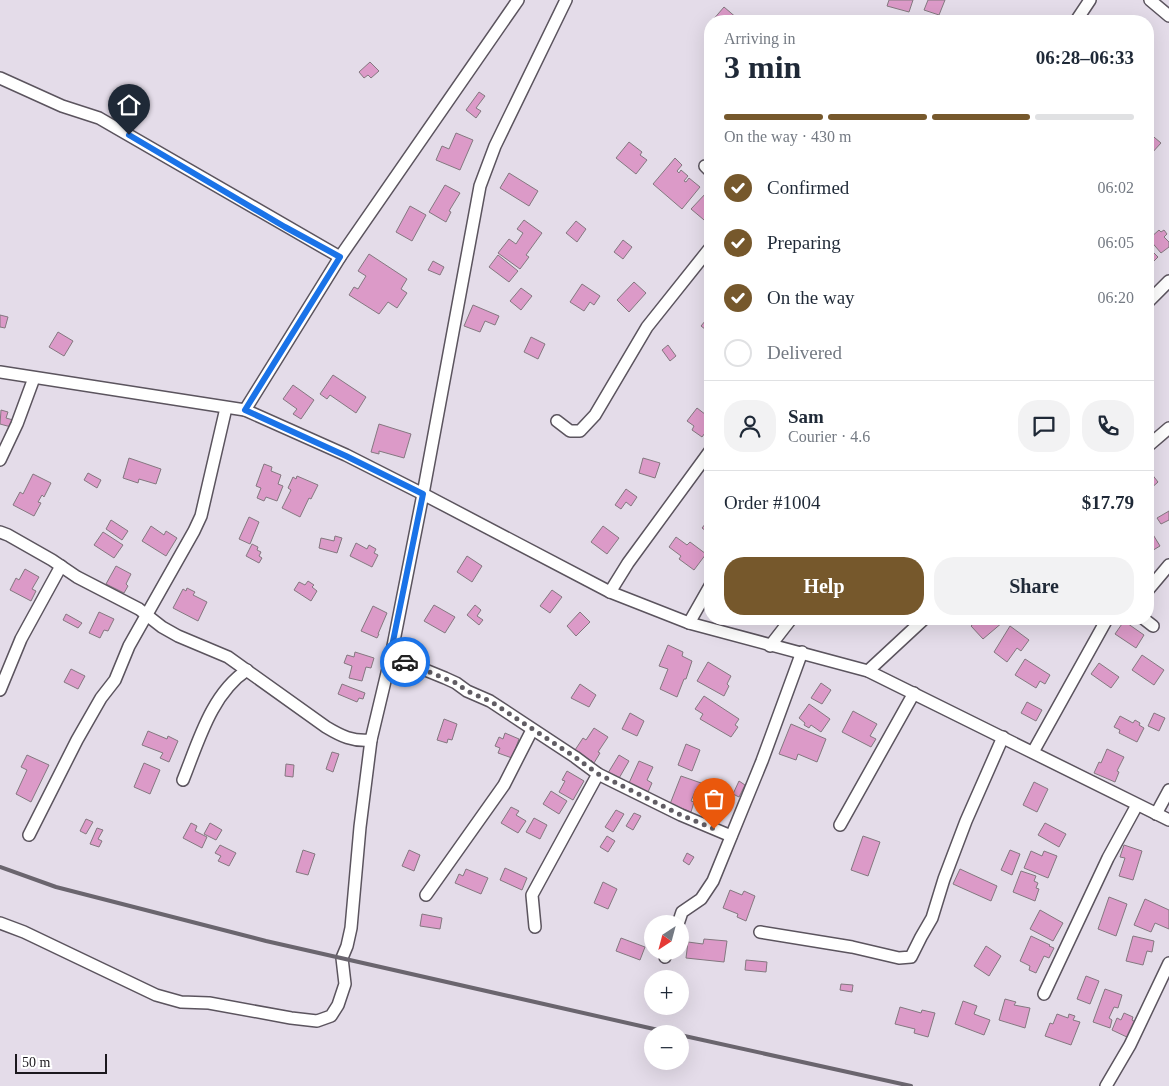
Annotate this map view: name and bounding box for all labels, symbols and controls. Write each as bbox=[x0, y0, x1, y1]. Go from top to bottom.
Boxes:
text: Arriving in bbox=[724, 30, 796, 47]
text: 06:28–06:33 bbox=[1036, 47, 1134, 68]
text: 3 min bbox=[724, 49, 801, 85]
pin bbox=[108, 84, 150, 135]
icon: home bbox=[115, 91, 143, 119]
text: On the way · 430 m bbox=[724, 128, 852, 145]
icon: check bbox=[724, 174, 752, 202]
text: Confirmed bbox=[767, 177, 849, 198]
text: 06:02 bbox=[1098, 179, 1134, 196]
icon: check bbox=[724, 229, 752, 257]
text: Preparing bbox=[767, 232, 841, 253]
text: 06:05 bbox=[1098, 234, 1134, 251]
icon: check bbox=[724, 284, 752, 312]
text: On the way bbox=[767, 287, 855, 308]
text: 06:20 bbox=[1098, 289, 1134, 306]
text: Delivered bbox=[767, 342, 842, 363]
button: person bbox=[724, 400, 776, 452]
button: chat bbox=[1018, 400, 1070, 452]
button: phone bbox=[1082, 400, 1134, 452]
text: Sam bbox=[788, 406, 824, 427]
text: Courier · 4.6 bbox=[788, 428, 870, 445]
text: Order #1004 bbox=[724, 492, 821, 513]
text: $17.79 bbox=[1082, 492, 1134, 513]
button: Help bbox=[724, 557, 924, 615]
button: Share bbox=[934, 557, 1134, 615]
courier bbox=[380, 637, 430, 687]
icon: car bbox=[391, 648, 419, 676]
pin bbox=[693, 778, 735, 829]
icon: bag bbox=[700, 785, 728, 813]
north arrow bbox=[644, 915, 689, 960]
map controls bbox=[644, 915, 689, 1070]
button: + bbox=[644, 970, 689, 1015]
button: − bbox=[644, 1025, 689, 1070]
scale bar bbox=[15, 1051, 108, 1074]
text: 50 m bbox=[22, 1055, 50, 1070]

